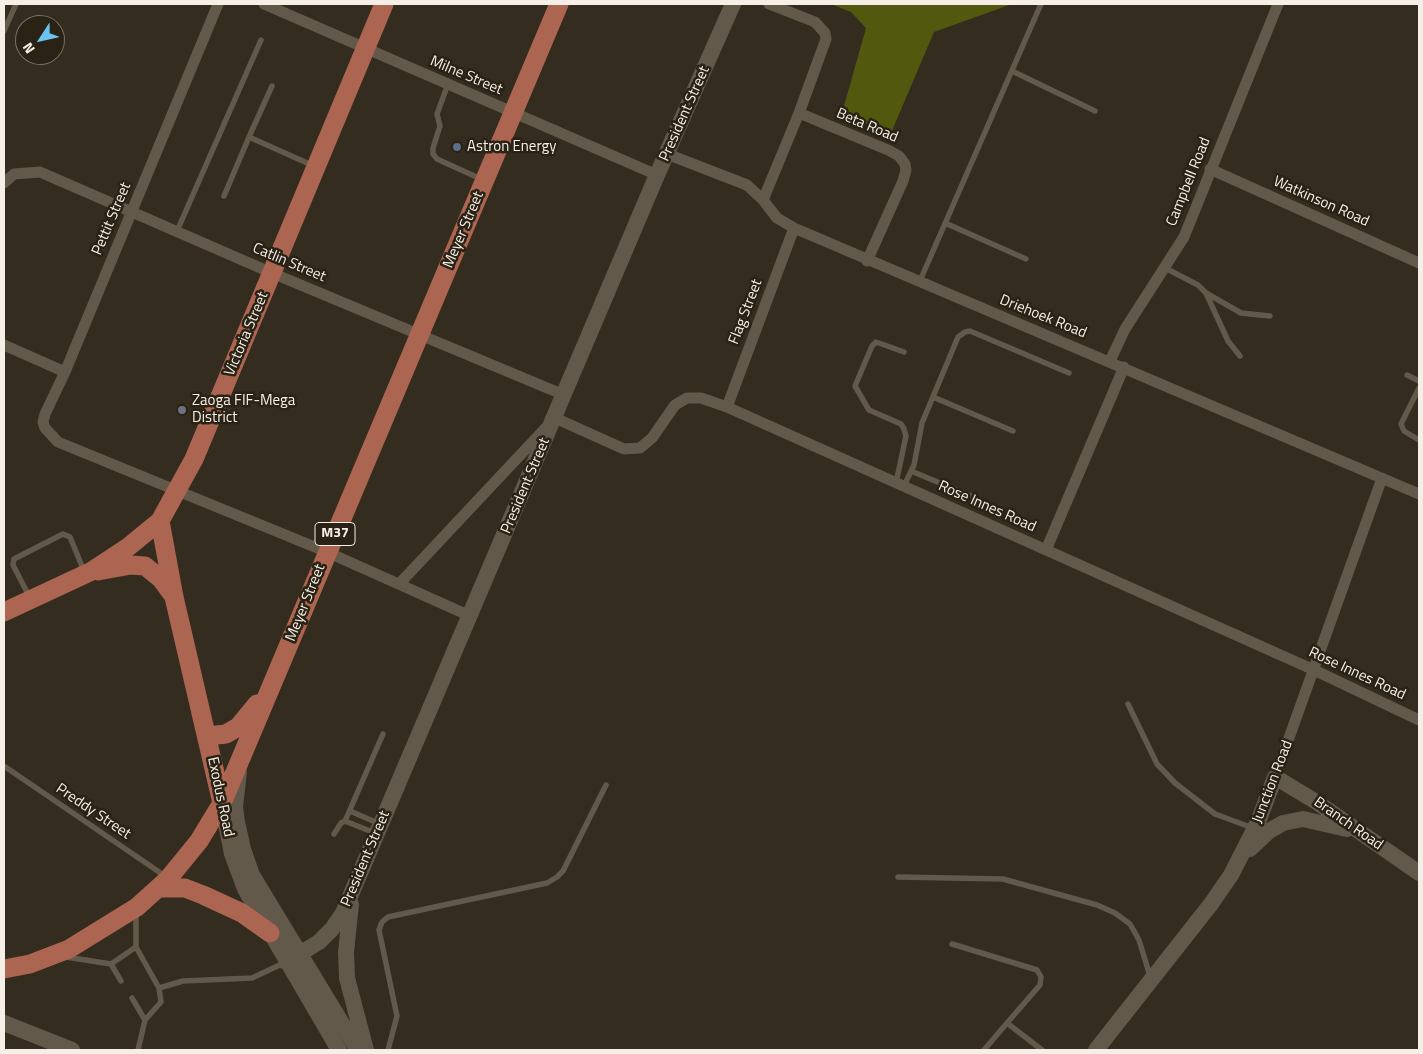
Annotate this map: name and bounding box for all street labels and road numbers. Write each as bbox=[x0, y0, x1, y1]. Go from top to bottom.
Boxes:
street label: Milne Street bbox=[427, 53, 505, 99]
street label: President Street bbox=[656, 64, 714, 164]
street label: Beta Road bbox=[833, 105, 901, 147]
street label: Campbell Road bbox=[1163, 135, 1215, 229]
street label: Watkinson Road bbox=[1270, 173, 1372, 231]
street label: Pettit Street bbox=[89, 180, 135, 258]
street label: Meyer Street bbox=[440, 189, 488, 271]
street label: Catlin Street bbox=[250, 240, 328, 286]
street label: Flag Street bbox=[725, 277, 767, 347]
street label: Victoria Street bbox=[221, 289, 273, 379]
street label: Driehoek Road bbox=[997, 291, 1089, 343]
street label: President Street bbox=[498, 435, 554, 537]
street label: Rose Innes Road bbox=[935, 477, 1039, 537]
road number: M37 bbox=[315, 522, 355, 546]
street label: Meyer Street bbox=[282, 562, 330, 644]
street label: Rose Innes Road bbox=[1306, 644, 1408, 704]
street label: Junction Road bbox=[1249, 738, 1297, 826]
street label: Exodus Road bbox=[203, 755, 237, 839]
street label: Preddy Street bbox=[52, 780, 134, 844]
street label: Branch Road bbox=[1310, 794, 1386, 854]
street label: President Street bbox=[338, 808, 394, 910]

